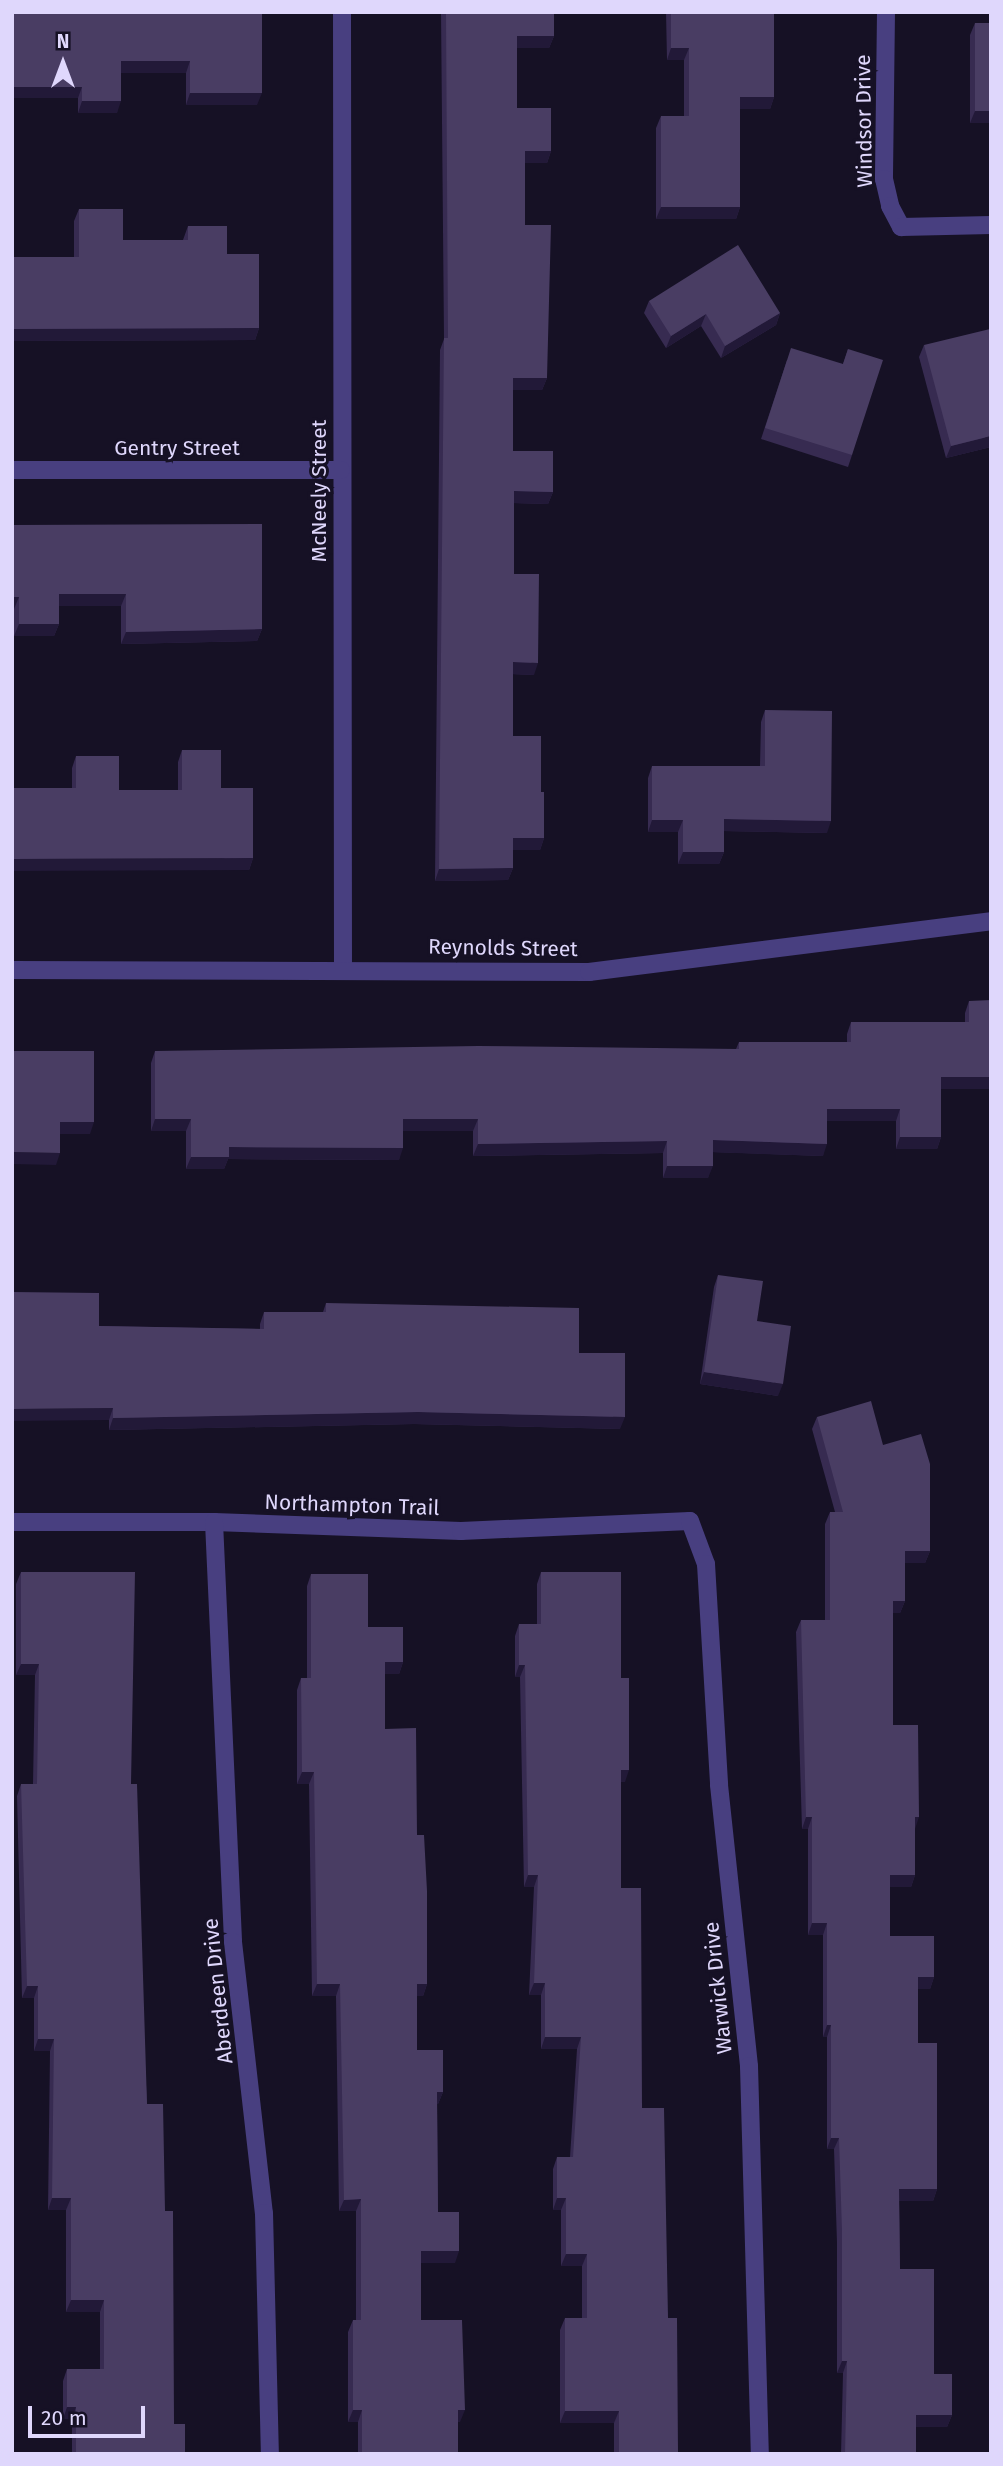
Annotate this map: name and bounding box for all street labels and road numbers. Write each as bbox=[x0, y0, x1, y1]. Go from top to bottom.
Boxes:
street label: Windsor Drive bbox=[850, 54, 878, 188]
street label: McNeely Street bbox=[306, 420, 332, 562]
street label: Gentry Street bbox=[114, 435, 240, 461]
street label: Reynolds Street bbox=[428, 934, 578, 962]
street label: Northampton Trail bbox=[264, 1489, 440, 1521]
street label: Aberdeen Drive bbox=[198, 1917, 238, 2065]
street label: Warwick Drive bbox=[699, 1921, 737, 2055]

